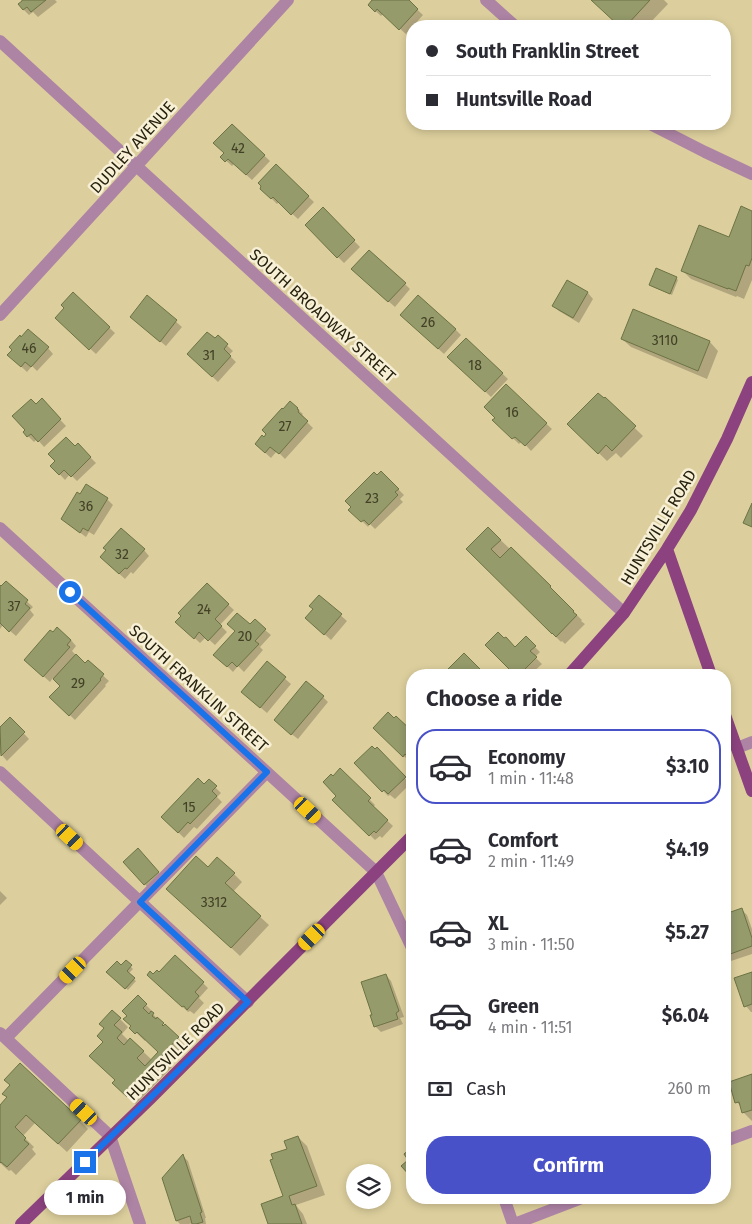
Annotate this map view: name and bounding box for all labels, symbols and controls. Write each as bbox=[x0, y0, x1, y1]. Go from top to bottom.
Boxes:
text: South Franklin Street bbox=[456, 40, 639, 63]
text: Huntsville Road bbox=[456, 88, 592, 111]
street label: DUDLEY AVENUE bbox=[86, 97, 179, 197]
house number: 42 bbox=[231, 140, 245, 157]
street label: SOUTH BROADWAY STREET bbox=[246, 245, 400, 386]
house number: 26 bbox=[421, 314, 435, 331]
house number: 3110 bbox=[652, 332, 678, 349]
house number: 46 bbox=[22, 340, 36, 357]
house number: 31 bbox=[203, 347, 215, 364]
house number: 18 bbox=[468, 357, 482, 374]
house number: 16 bbox=[505, 404, 519, 421]
house number: 27 bbox=[278, 418, 292, 435]
street label: HUNTSVILLE ROAD bbox=[617, 466, 700, 588]
house number: 23 bbox=[365, 490, 379, 507]
house number: 36 bbox=[79, 498, 93, 515]
house number: 32 bbox=[115, 546, 129, 563]
route start bbox=[59, 581, 81, 603]
house number: 37 bbox=[7, 598, 21, 615]
house number: 24 bbox=[197, 601, 212, 618]
street label: SOUTH FRANKLIN STREET bbox=[125, 621, 273, 756]
house number: 20 bbox=[238, 628, 253, 645]
house number: 29 bbox=[71, 675, 85, 692]
text: Choose a ride bbox=[426, 685, 562, 712]
icon: car bbox=[428, 744, 473, 789]
text: Economy bbox=[488, 746, 565, 769]
text: $3.10 bbox=[666, 755, 709, 778]
text: 1 min · 11:48 bbox=[488, 769, 574, 788]
car bbox=[291, 794, 324, 826]
house number: 15 bbox=[182, 799, 196, 816]
car bbox=[53, 821, 86, 853]
icon: car bbox=[428, 827, 473, 872]
text: Comfort bbox=[488, 829, 558, 852]
text: $4.19 bbox=[666, 838, 709, 861]
text: 2 min · 11:49 bbox=[488, 852, 574, 871]
house number: 3312 bbox=[201, 894, 227, 911]
icon: car bbox=[428, 910, 473, 955]
text: XL bbox=[488, 912, 509, 935]
car bbox=[296, 921, 327, 953]
text: $5.27 bbox=[665, 921, 709, 944]
text: 3 min · 11:50 bbox=[488, 935, 575, 954]
car bbox=[57, 954, 88, 986]
icon: car bbox=[428, 993, 473, 1038]
text: Green bbox=[488, 995, 539, 1018]
street label: HUNTSVILLE ROAD bbox=[122, 998, 228, 1104]
text: $6.04 bbox=[662, 1004, 709, 1027]
text: 4 min · 11:51 bbox=[488, 1018, 572, 1037]
icon: cash bbox=[426, 1075, 454, 1103]
text: Cash bbox=[466, 1077, 507, 1100]
text: 260 m bbox=[668, 1079, 711, 1098]
car bbox=[67, 1096, 100, 1128]
button: Confirm bbox=[426, 1136, 711, 1194]
route end bbox=[74, 1151, 96, 1173]
map controls bbox=[346, 1164, 391, 1209]
button: layers bbox=[346, 1164, 391, 1209]
callout: 1 min bbox=[44, 1180, 126, 1214]
text: 1 min bbox=[66, 1188, 104, 1207]

